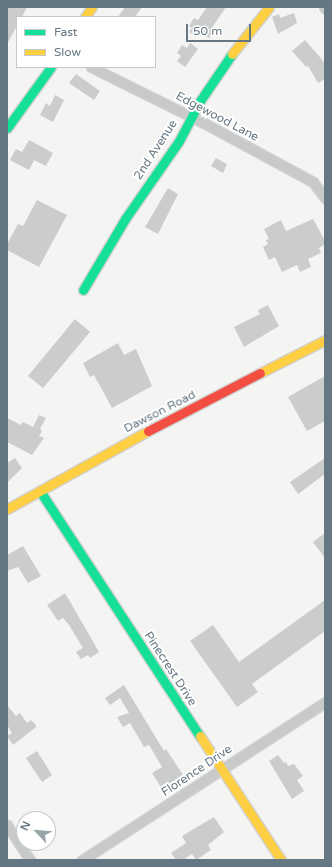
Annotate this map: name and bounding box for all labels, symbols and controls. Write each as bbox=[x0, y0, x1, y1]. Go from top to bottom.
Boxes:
legend bbox=[16, 16, 156, 68]
scale bar bbox=[188, 16, 253, 42]
text: 50 m bbox=[193, 24, 222, 38]
text: Fast bbox=[54, 25, 77, 39]
text: Slow bbox=[54, 45, 81, 59]
street label: Edgewood Lane bbox=[173, 89, 261, 145]
street label: 2nd Avenue bbox=[131, 117, 181, 183]
street label: Dawson Road bbox=[122, 388, 198, 436]
street label: Pinecrest Drive bbox=[141, 629, 199, 709]
street label: Florence Drive bbox=[159, 742, 235, 800]
north arrow bbox=[16, 811, 56, 851]
text: N bbox=[18, 819, 33, 833]

